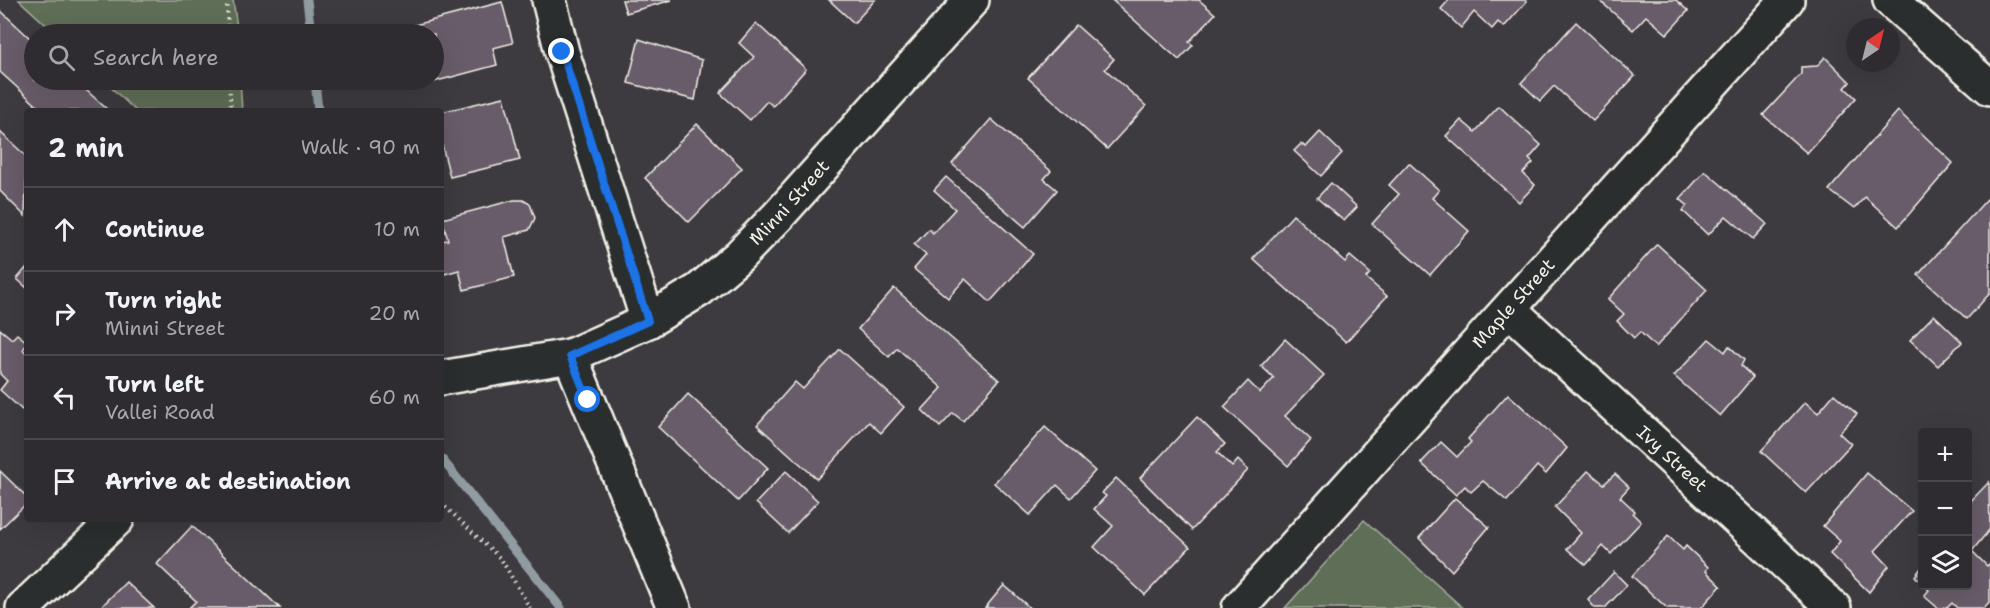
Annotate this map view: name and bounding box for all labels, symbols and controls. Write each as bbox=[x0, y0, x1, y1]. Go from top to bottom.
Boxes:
north arrow bbox=[1846, 18, 1900, 72]
search box bbox=[24, 24, 444, 90]
route end bbox=[548, 38, 574, 64]
icon: search bbox=[45, 41, 78, 74]
text: Search here bbox=[93, 43, 219, 72]
text: 2 min bbox=[48, 130, 124, 165]
text: Walk · 90 m bbox=[301, 134, 420, 160]
street label: Minni Street bbox=[744, 155, 835, 251]
icon: ahead bbox=[48, 213, 81, 246]
text: Continue bbox=[105, 215, 205, 244]
text: 10 m bbox=[374, 216, 420, 242]
street label: Maple Street bbox=[1467, 253, 1560, 353]
text: Turn right bbox=[105, 286, 222, 315]
icon: right bbox=[48, 297, 81, 330]
text: 20 m bbox=[369, 300, 420, 326]
text: Minni Street bbox=[105, 315, 225, 341]
text: Turn left bbox=[105, 370, 204, 399]
icon: left bbox=[48, 381, 81, 414]
text: 60 m bbox=[368, 384, 420, 410]
route start bbox=[574, 386, 600, 412]
text: Vallei Road bbox=[105, 399, 215, 425]
street label: Ivy Street bbox=[1631, 420, 1713, 498]
map controls bbox=[1918, 428, 1972, 590]
button: + bbox=[1918, 428, 1972, 482]
icon: arrive bbox=[48, 465, 81, 498]
text: Arrive at destination bbox=[105, 467, 351, 496]
button: − bbox=[1918, 482, 1972, 536]
button: layers bbox=[1918, 536, 1972, 590]

